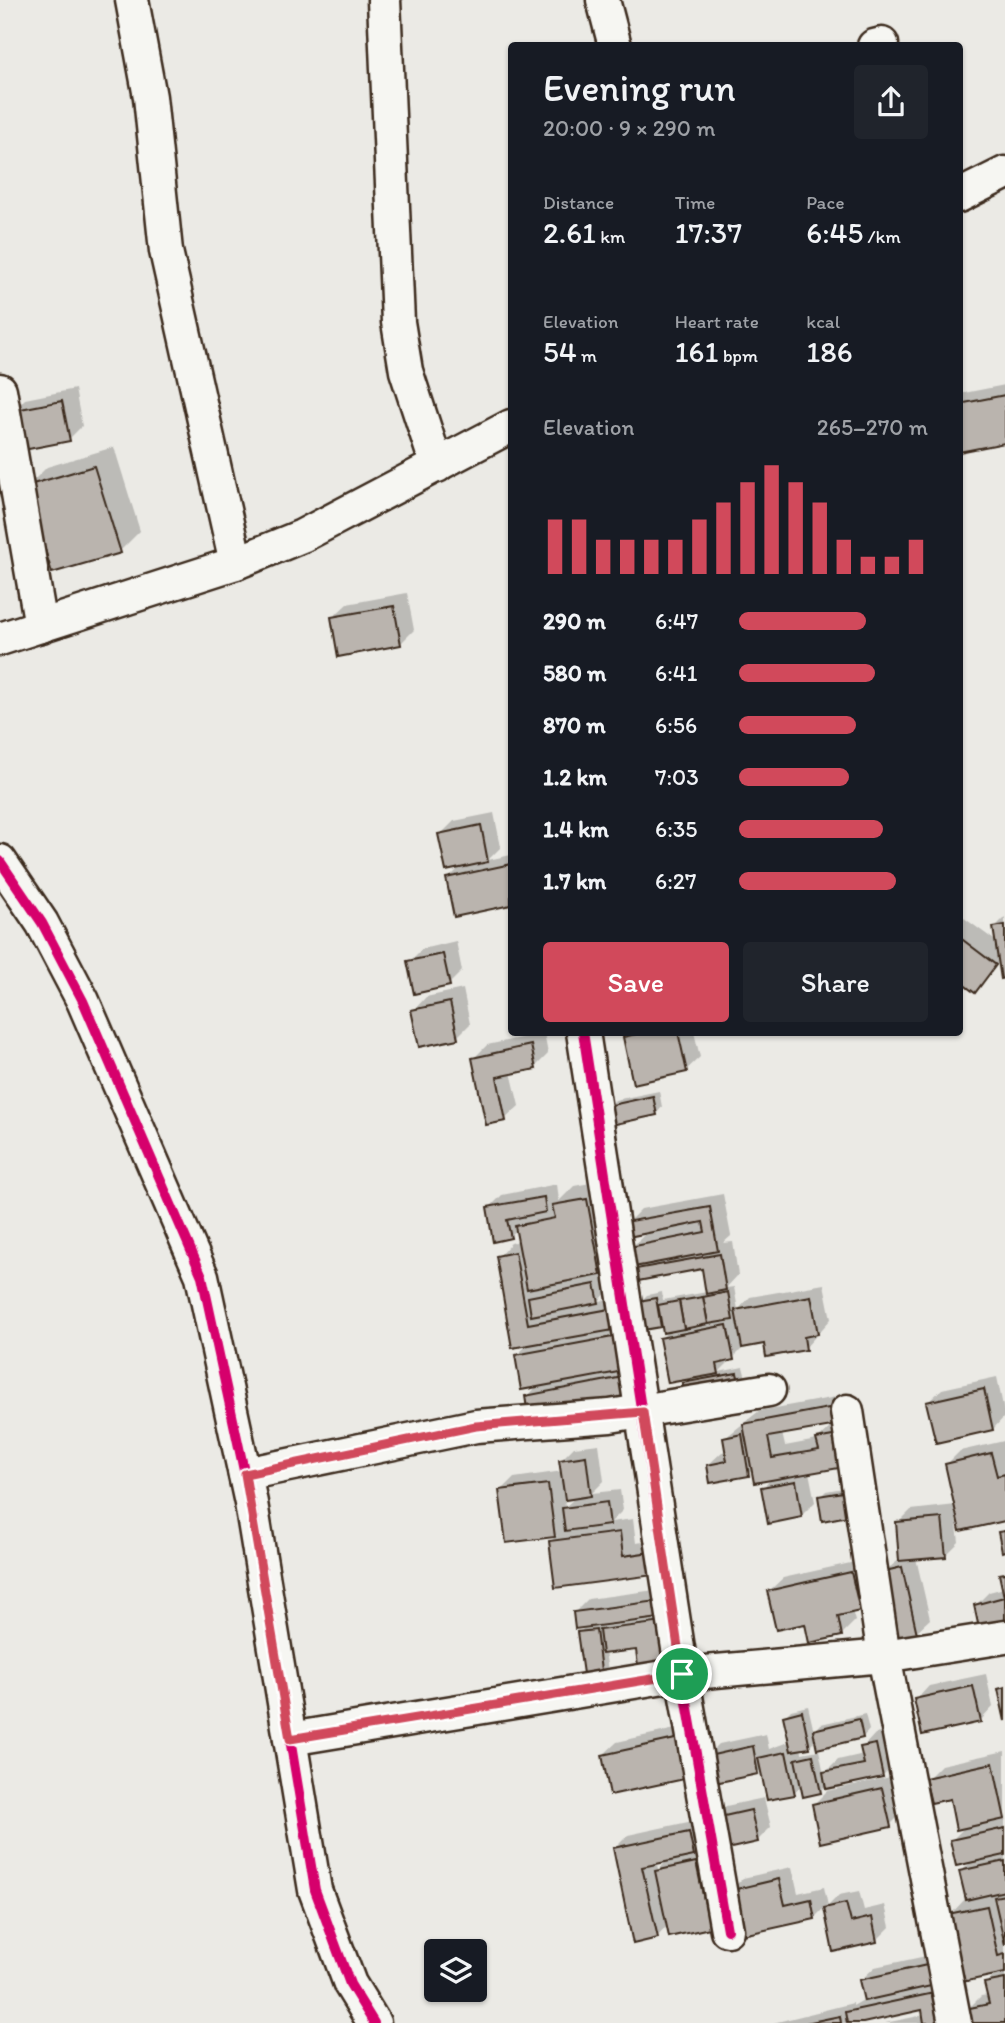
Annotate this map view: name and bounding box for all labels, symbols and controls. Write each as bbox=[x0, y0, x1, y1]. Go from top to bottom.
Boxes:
text: Evening run bbox=[543, 65, 736, 111]
button: share bbox=[854, 65, 928, 139]
text: 20:00 · 9 × 290 m bbox=[543, 114, 716, 142]
text: Distance bbox=[543, 191, 614, 214]
text: Time bbox=[675, 191, 715, 214]
text: Pace bbox=[806, 191, 844, 214]
text: 2.61 bbox=[543, 214, 596, 251]
text: 17:37 bbox=[675, 214, 742, 251]
text: 6:45 bbox=[806, 214, 863, 251]
text: km bbox=[596, 225, 625, 248]
text: /km bbox=[863, 225, 901, 248]
text: Elevation bbox=[543, 310, 619, 333]
text: Heart rate bbox=[675, 310, 759, 333]
text: kcal bbox=[806, 310, 840, 333]
text: 54 bbox=[543, 333, 577, 370]
text: 161 bbox=[675, 333, 718, 370]
text: 186 bbox=[806, 333, 853, 370]
text: m bbox=[577, 344, 597, 367]
text: bpm bbox=[718, 344, 758, 367]
text: Elevation bbox=[543, 413, 634, 441]
text: 265–270 m bbox=[817, 413, 928, 441]
text: 290 m bbox=[543, 607, 606, 635]
text: 6:47 bbox=[655, 607, 698, 635]
text: 580 m bbox=[543, 659, 606, 687]
text: 6:41 bbox=[655, 659, 697, 687]
text: 870 m bbox=[543, 711, 606, 739]
text: 6:56 bbox=[655, 711, 697, 739]
text: 1.2 km bbox=[543, 763, 607, 791]
text: 7:03 bbox=[655, 763, 699, 791]
text: 1.4 km bbox=[543, 815, 609, 843]
text: 6:35 bbox=[655, 815, 697, 843]
text: 1.7 km bbox=[543, 867, 606, 895]
text: 6:27 bbox=[655, 867, 696, 895]
button: Save bbox=[543, 942, 729, 1022]
button: Share bbox=[743, 942, 928, 1022]
pin bbox=[652, 1644, 712, 1704]
icon: arrive bbox=[663, 1655, 701, 1693]
map controls bbox=[424, 1939, 487, 2002]
button: layers bbox=[424, 1939, 487, 2002]

